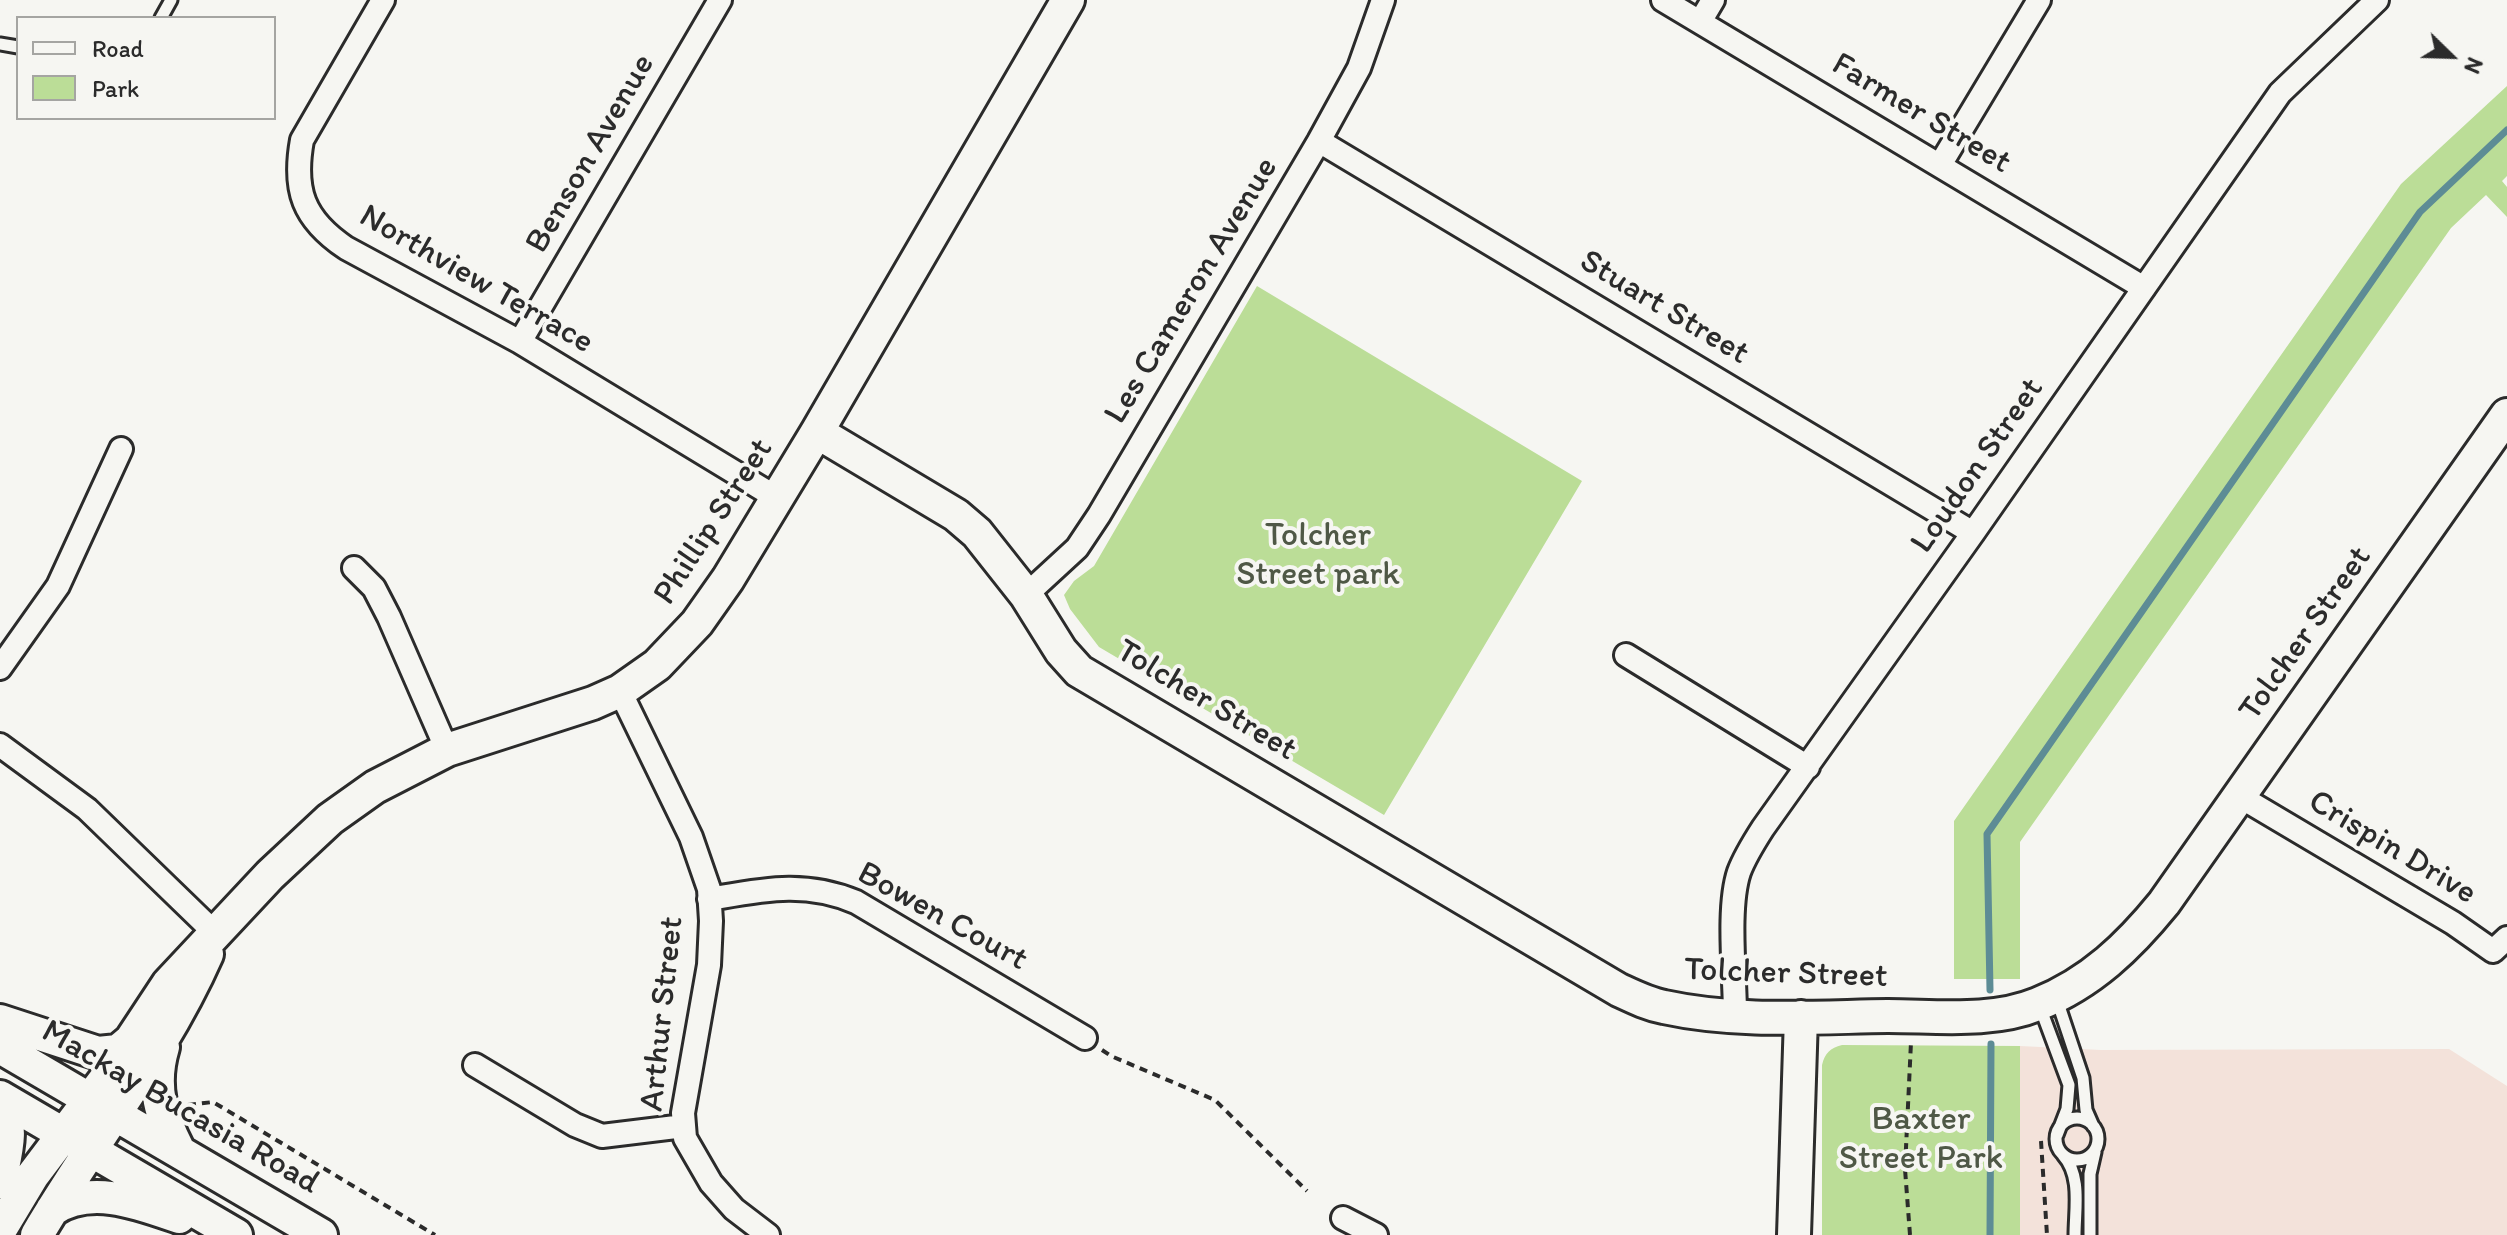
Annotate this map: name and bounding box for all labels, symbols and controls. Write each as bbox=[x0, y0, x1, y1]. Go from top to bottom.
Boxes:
legend bbox=[16, 16, 276, 120]
north arrow bbox=[2411, 16, 2491, 96]
text: Road bbox=[92, 34, 144, 63]
street label: Farmer Street bbox=[1824, 44, 2018, 184]
street label: Benson Avenue bbox=[518, 47, 664, 261]
text: N bbox=[2458, 53, 2489, 78]
text: Park bbox=[92, 74, 139, 103]
street label: Les Cameron Avenue bbox=[1096, 150, 1288, 432]
street label: Northview Terrace bbox=[352, 196, 600, 364]
street label: Stuart Street bbox=[1572, 241, 1756, 375]
street label: Loudon Street bbox=[1903, 370, 2053, 562]
street label: Phillip Street bbox=[645, 431, 783, 613]
park label: Tolcher Street park bbox=[1236, 516, 1400, 596]
street label: Tolcher Street bbox=[2231, 539, 2381, 729]
street label: Tolcher Street bbox=[1108, 631, 1304, 771]
street label: Crispin Drive bbox=[2300, 782, 2484, 914]
street label: Bowen Court bbox=[850, 853, 1034, 981]
street label: Arthur Street bbox=[632, 914, 694, 1114]
street label: Tolcher Street bbox=[1684, 950, 1888, 998]
street label: Mackay Bucasia Road bbox=[34, 1012, 326, 1204]
park label: Baxter Street Park bbox=[1839, 1100, 2003, 1180]

